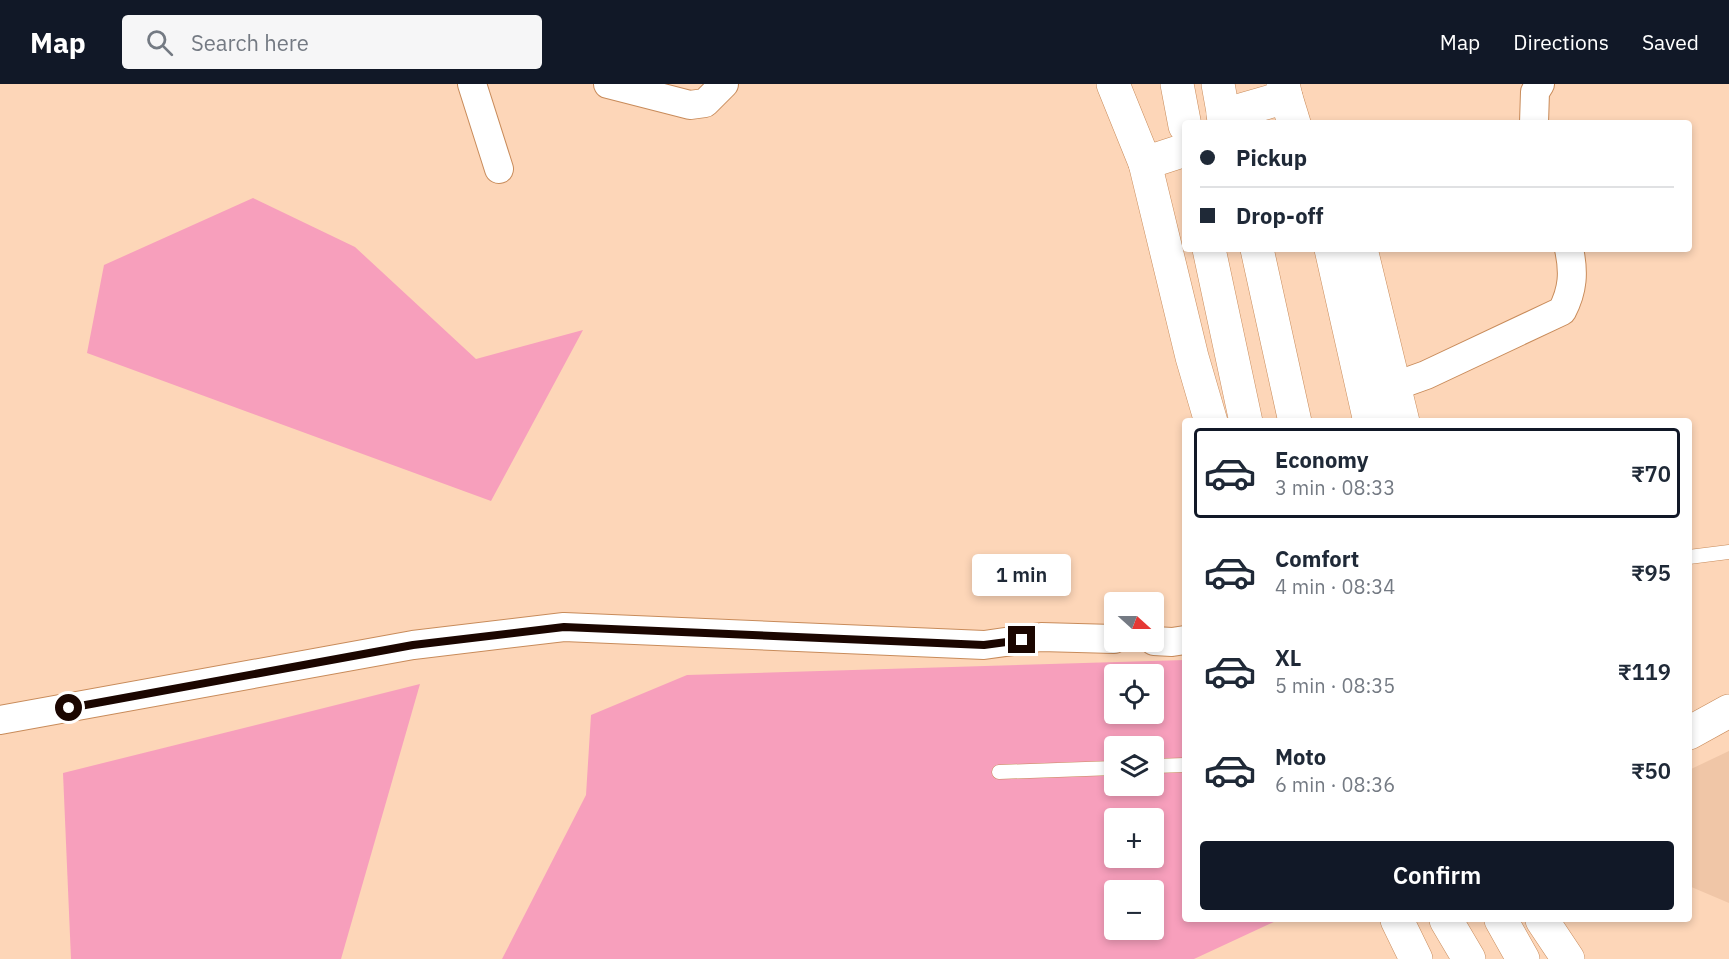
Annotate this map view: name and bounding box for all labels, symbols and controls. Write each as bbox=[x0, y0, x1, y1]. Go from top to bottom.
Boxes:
search box bbox=[122, 15, 542, 69]
text: Map bbox=[30, 24, 86, 61]
icon: search bbox=[143, 26, 176, 59]
text: Search here bbox=[191, 28, 309, 57]
text: Map bbox=[1440, 28, 1480, 56]
text: Directions bbox=[1513, 28, 1609, 56]
text: Saved bbox=[1642, 28, 1699, 56]
text: Pickup bbox=[1236, 143, 1307, 172]
text: Drop-off bbox=[1236, 201, 1323, 230]
text: Economy bbox=[1275, 445, 1369, 474]
icon: car bbox=[1203, 446, 1257, 500]
text: ₹70 bbox=[1631, 459, 1671, 488]
text: 3 min · 08:33 bbox=[1275, 474, 1395, 501]
text: Comfort bbox=[1275, 544, 1359, 573]
icon: car bbox=[1203, 545, 1257, 599]
callout: 1 min bbox=[972, 553, 1072, 595]
text: ₹95 bbox=[1631, 558, 1671, 587]
text: 1 min bbox=[996, 561, 1047, 588]
text: 4 min · 08:34 bbox=[1275, 573, 1395, 600]
north arrow bbox=[1104, 592, 1164, 652]
map controls bbox=[1104, 592, 1164, 940]
route end bbox=[1008, 626, 1035, 653]
text: XL bbox=[1275, 643, 1301, 672]
icon: car bbox=[1203, 644, 1257, 698]
text: ₹119 bbox=[1618, 657, 1671, 686]
button: locate bbox=[1104, 664, 1164, 724]
text: 5 min · 08:35 bbox=[1275, 672, 1395, 699]
route start bbox=[55, 694, 82, 721]
button: layers bbox=[1104, 736, 1164, 796]
text: Moto bbox=[1275, 742, 1326, 771]
icon: car bbox=[1203, 743, 1257, 797]
text: ₹50 bbox=[1631, 756, 1671, 785]
text: 6 min · 08:36 bbox=[1275, 771, 1395, 798]
button: + bbox=[1104, 808, 1164, 868]
button: Confirm bbox=[1200, 841, 1674, 910]
button: − bbox=[1104, 880, 1164, 940]

